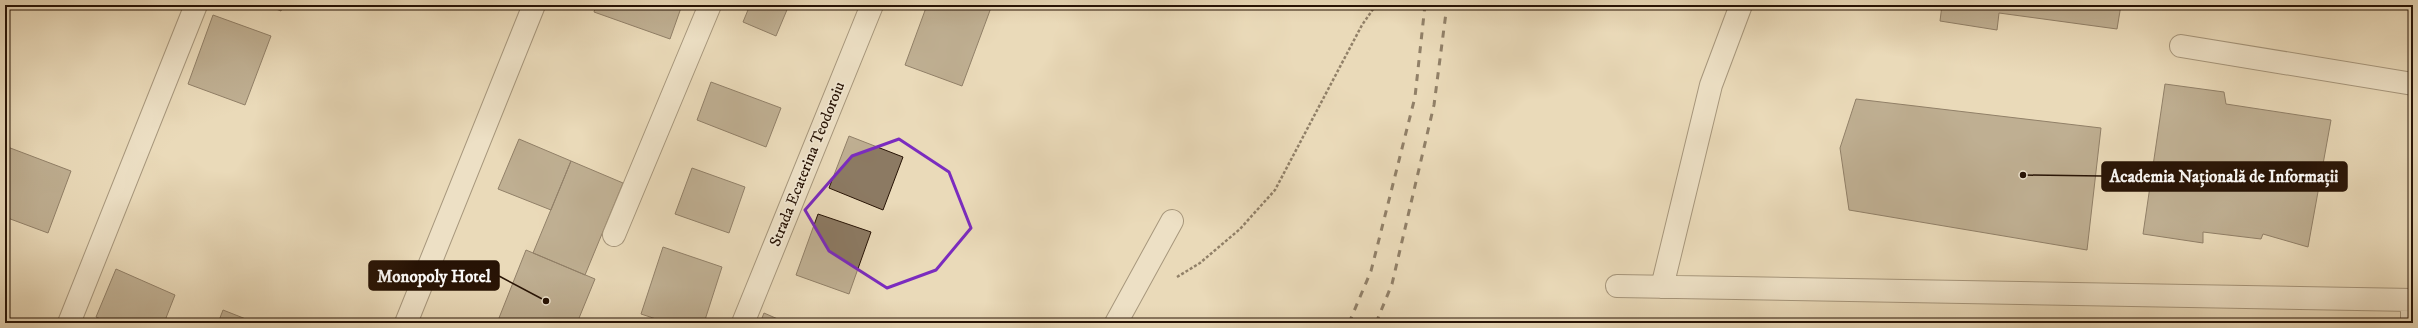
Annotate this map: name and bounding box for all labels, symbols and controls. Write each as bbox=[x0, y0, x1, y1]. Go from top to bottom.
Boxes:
street label: Strada Ecaterina Teodoroiu bbox=[765, 78, 849, 249]
callout: Academia Națională de Informații bbox=[2102, 162, 2347, 191]
text: Academia Națională de Informații bbox=[2109, 166, 2339, 188]
callout: Monopoly Hotel bbox=[369, 261, 499, 290]
text: Monopoly Hotel bbox=[377, 266, 492, 288]

